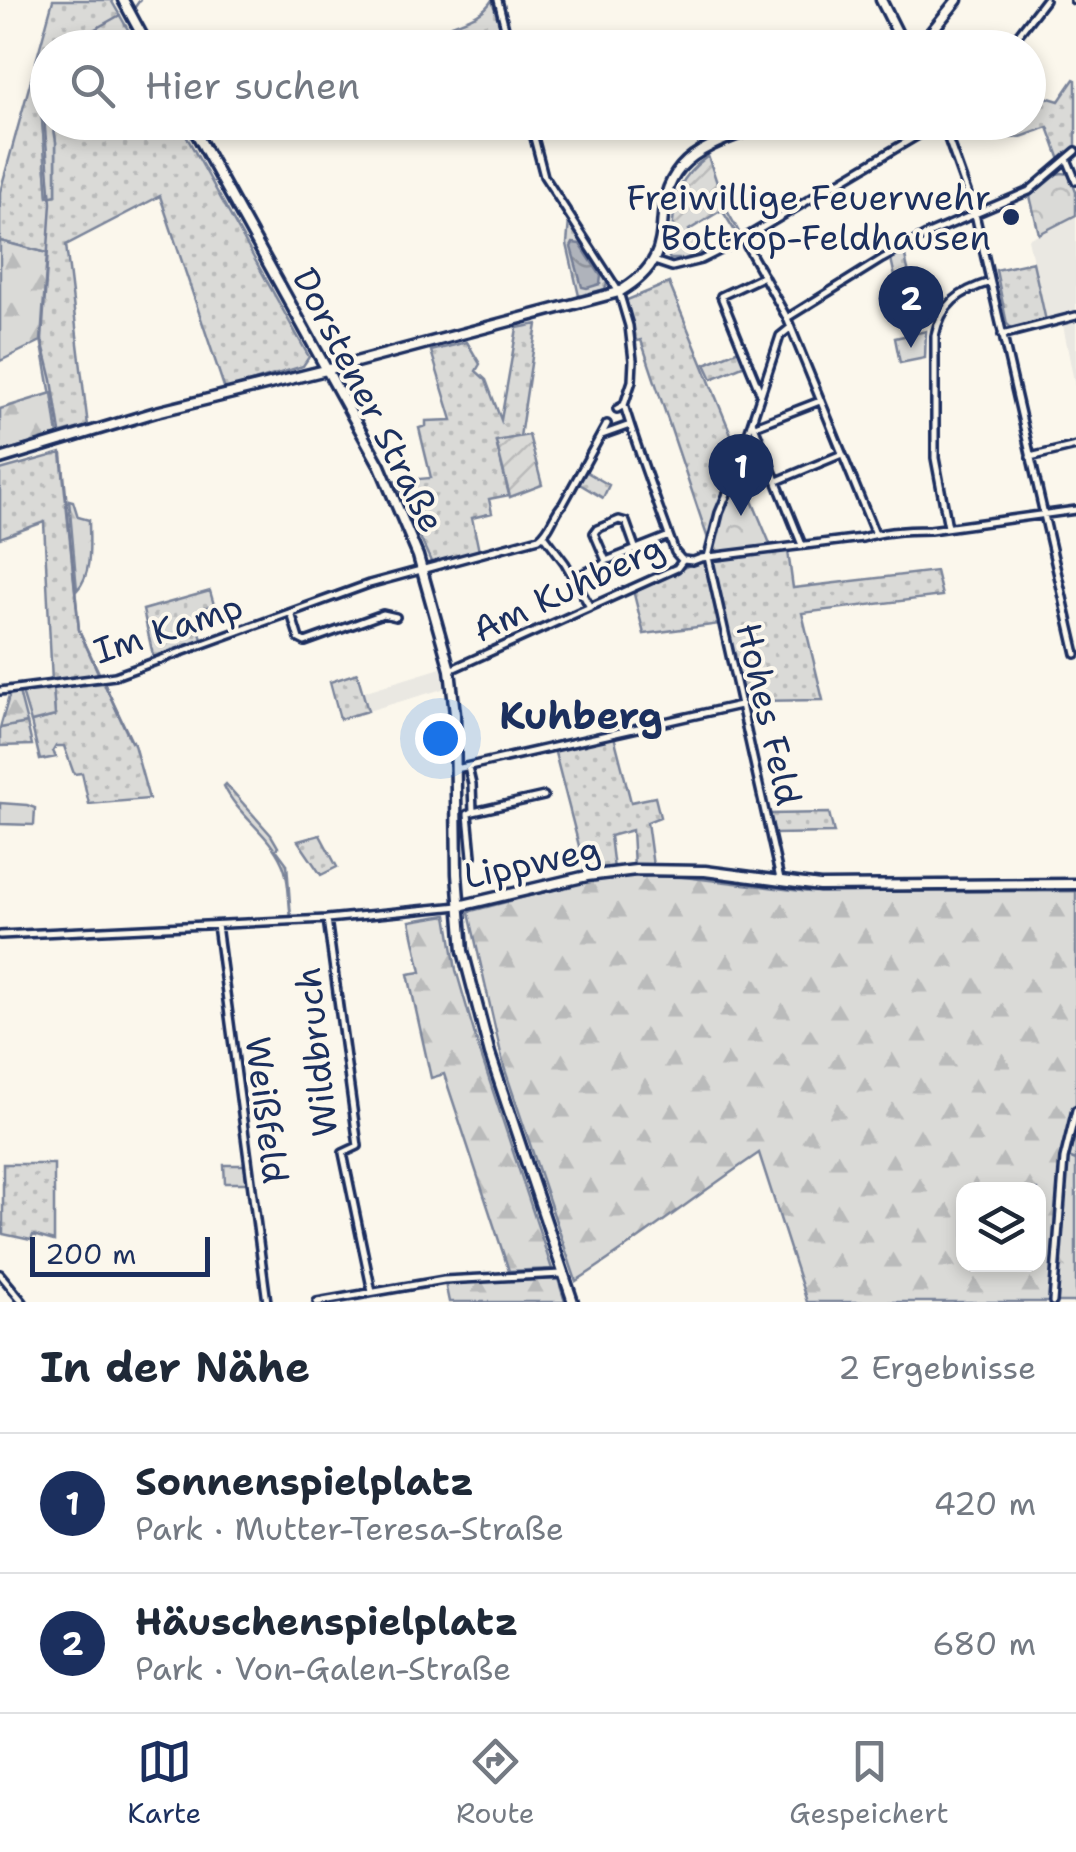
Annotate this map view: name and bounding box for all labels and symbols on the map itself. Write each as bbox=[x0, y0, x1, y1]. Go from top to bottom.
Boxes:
place label: Freiwillige Feuerwehr Bottrop-Feldhausen bbox=[626, 174, 991, 261]
marker: Freiwillige Feuerwehr Bottrop-Feldhausen bbox=[1000, 206, 1022, 228]
street label: Dorstener Straße bbox=[282, 260, 456, 540]
pin: 2 bbox=[878, 266, 944, 348]
pin: 1 bbox=[708, 434, 774, 516]
street label: Am Kuhberg bbox=[465, 523, 671, 653]
street label: Im Kamp bbox=[88, 582, 248, 674]
street label: Hohes Feld bbox=[725, 618, 813, 810]
district label: Kuhberg bbox=[499, 690, 663, 741]
your location bbox=[415, 713, 466, 764]
street label: Lippweg bbox=[460, 825, 604, 899]
street label: Wildbruch bbox=[284, 965, 348, 1139]
street label: Weißfeld bbox=[235, 1034, 299, 1186]
scale bar bbox=[30, 1232, 210, 1276]

